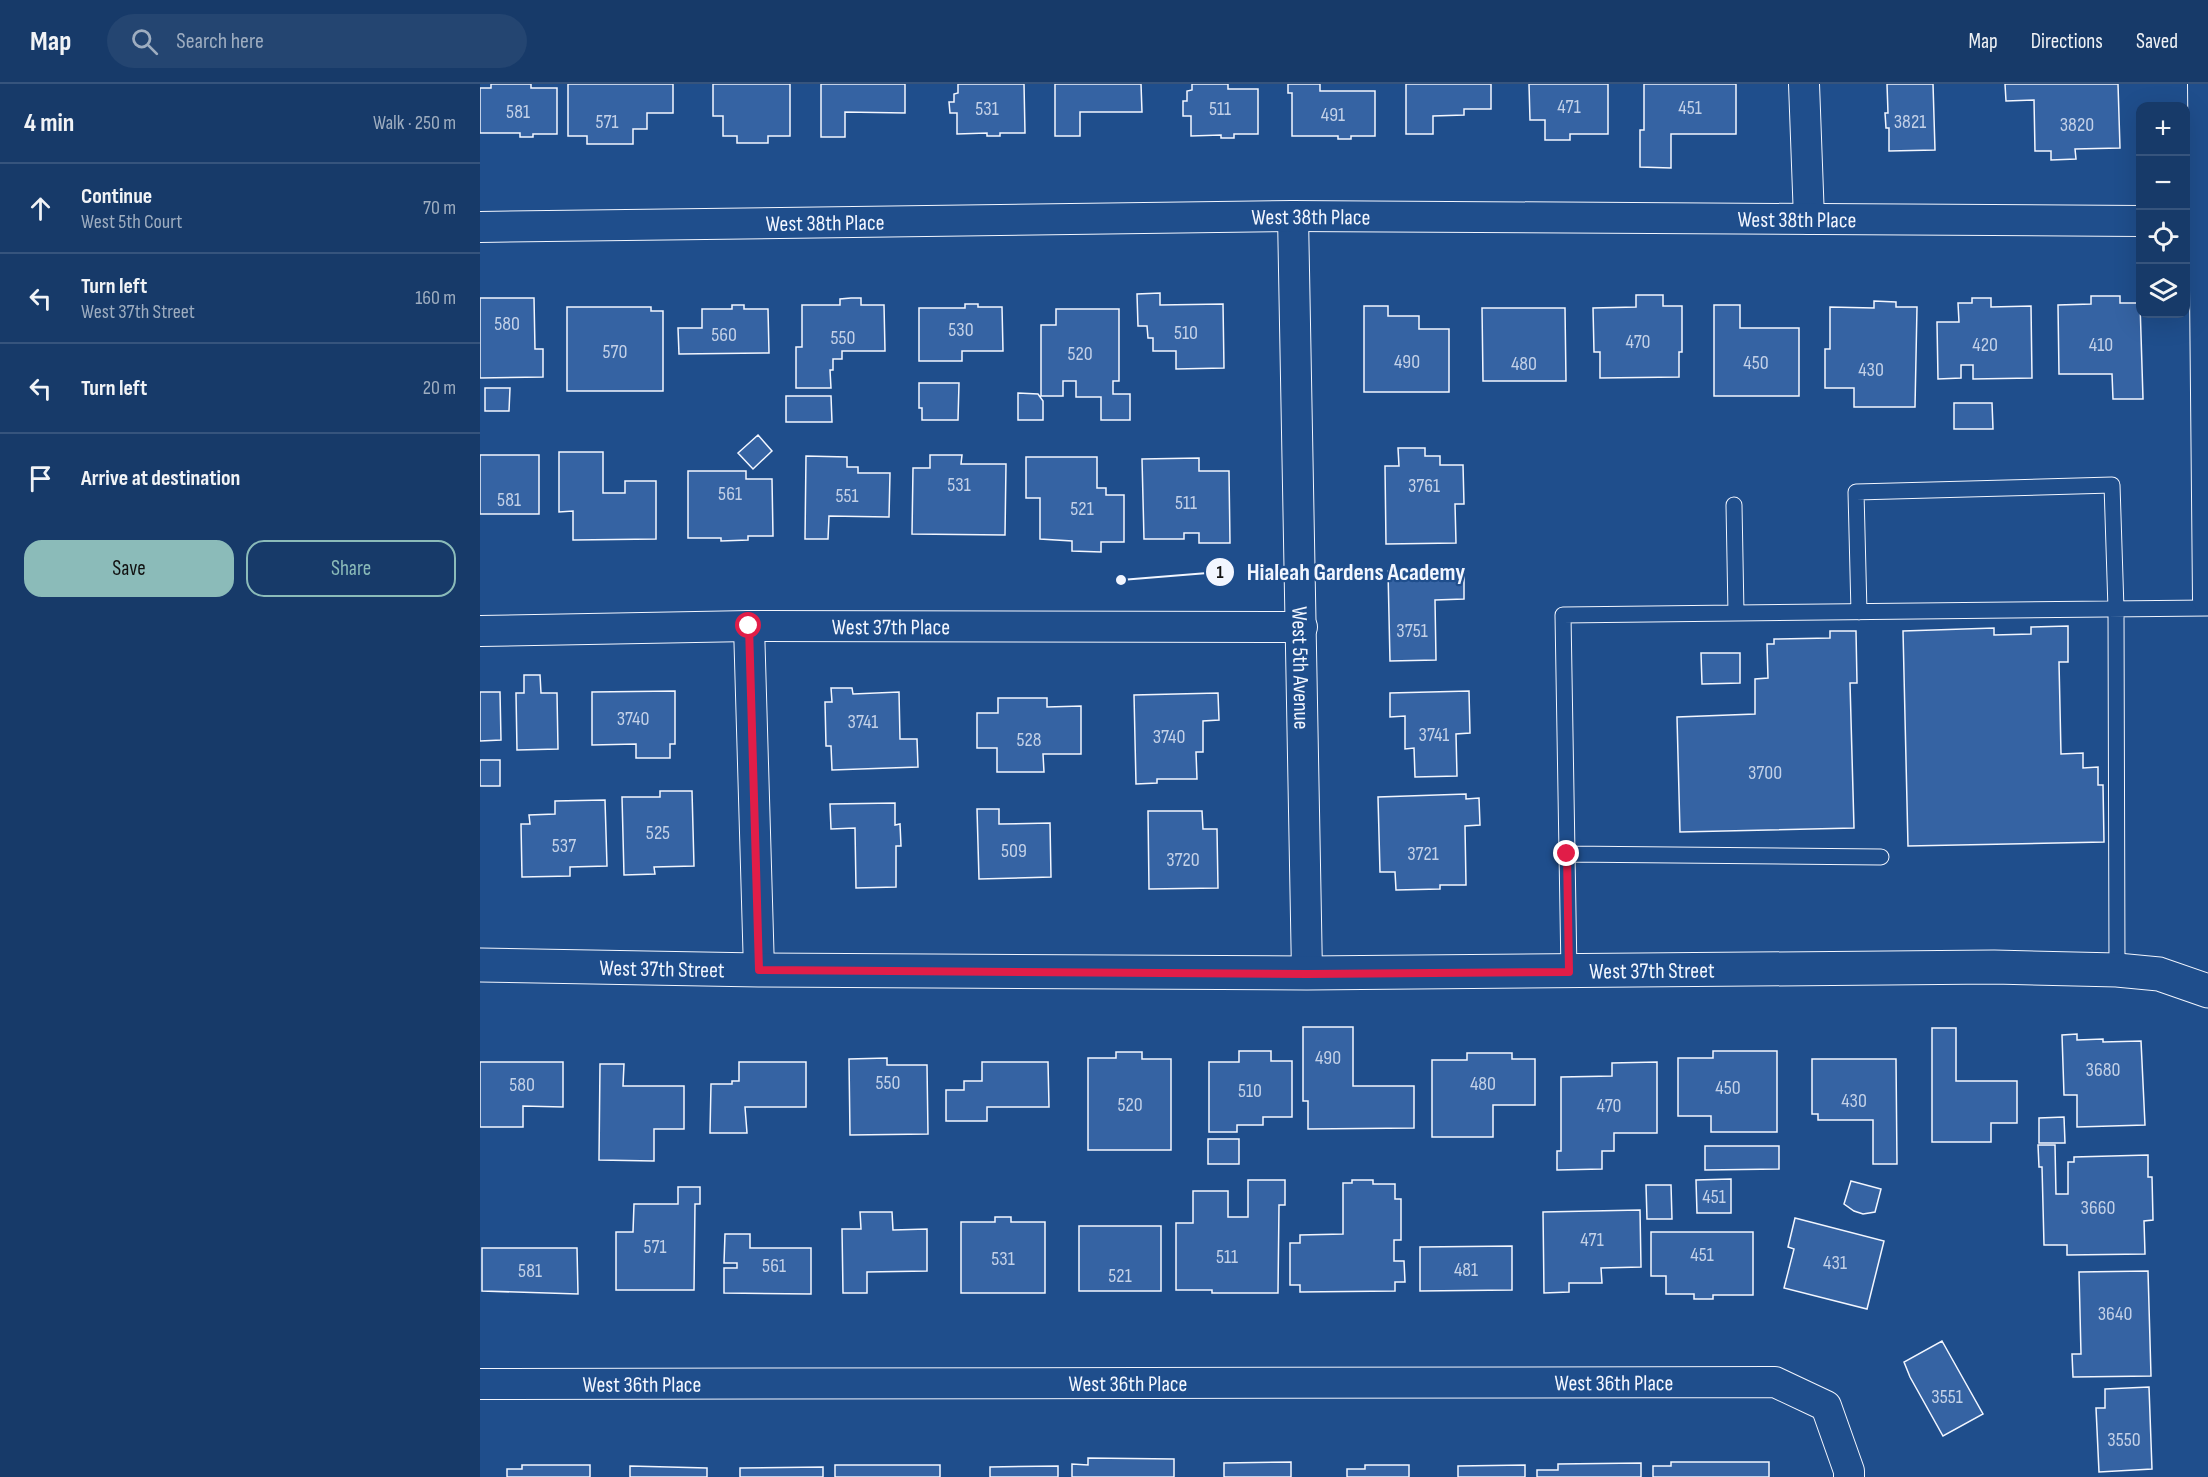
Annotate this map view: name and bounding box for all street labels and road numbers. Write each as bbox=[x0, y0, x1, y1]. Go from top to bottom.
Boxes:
street label: West 38th Place bbox=[1251, 204, 1370, 232]
street label: West 38th Place bbox=[1737, 207, 1856, 234]
street label: West 38th Place bbox=[765, 210, 885, 238]
street label: West 5th Avenue bbox=[1285, 606, 1314, 730]
street label: West 37th Place bbox=[832, 614, 950, 641]
street label: West 37th Street bbox=[599, 955, 725, 984]
street label: West 37th Street bbox=[1589, 957, 1715, 986]
street label: West 36th Place bbox=[1555, 1370, 1673, 1397]
street label: West 36th Place bbox=[1069, 1371, 1187, 1398]
street label: West 36th Place bbox=[583, 1372, 701, 1399]

